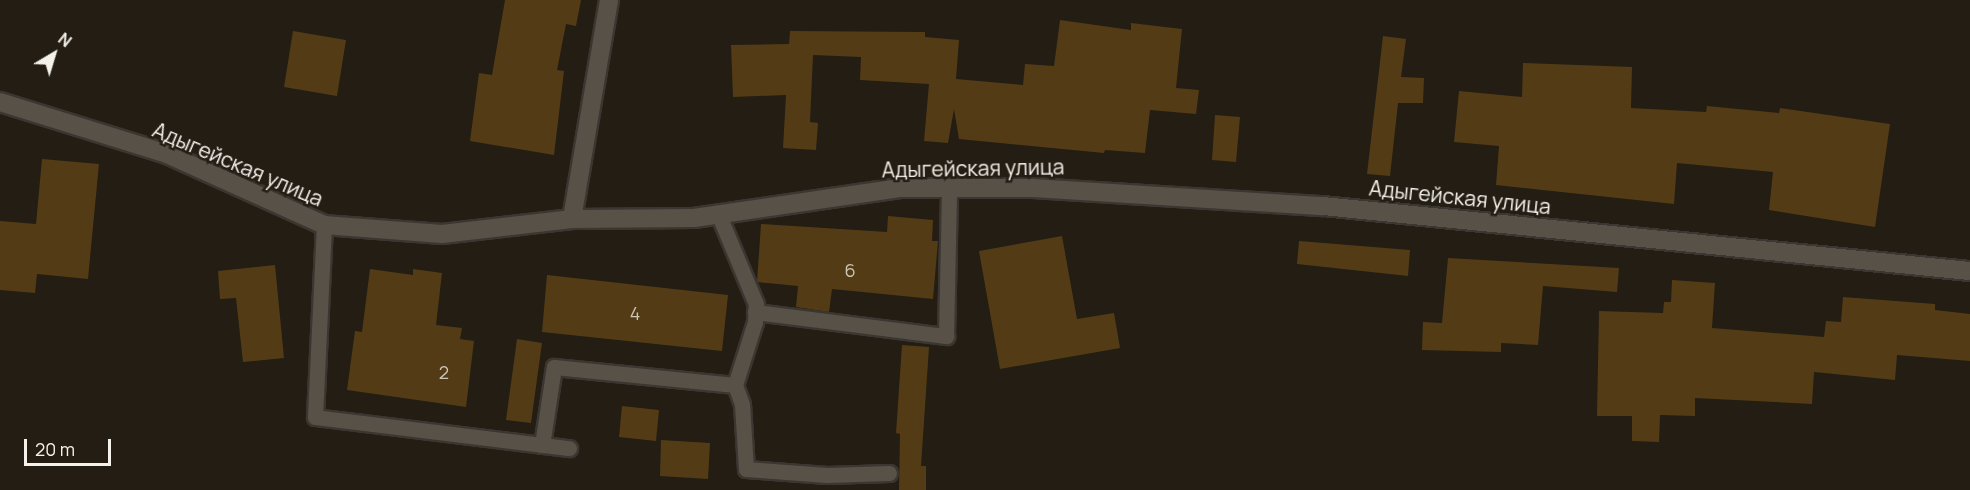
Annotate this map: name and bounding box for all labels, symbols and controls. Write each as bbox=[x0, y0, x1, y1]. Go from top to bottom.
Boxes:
north arrow bbox=[24, 24, 84, 84]
text: N bbox=[54, 28, 76, 52]
street label: Адыгейская улица bbox=[149, 117, 327, 211]
street label: Адыгейская улица bbox=[881, 154, 1065, 182]
street label: Адыгейская улица bbox=[1368, 175, 1552, 219]
house number: 6 bbox=[844, 259, 856, 281]
house number: 4 bbox=[630, 302, 640, 324]
house number: 2 bbox=[439, 361, 449, 383]
scale bar bbox=[27, 427, 114, 465]
text: 20 m bbox=[35, 437, 75, 461]

